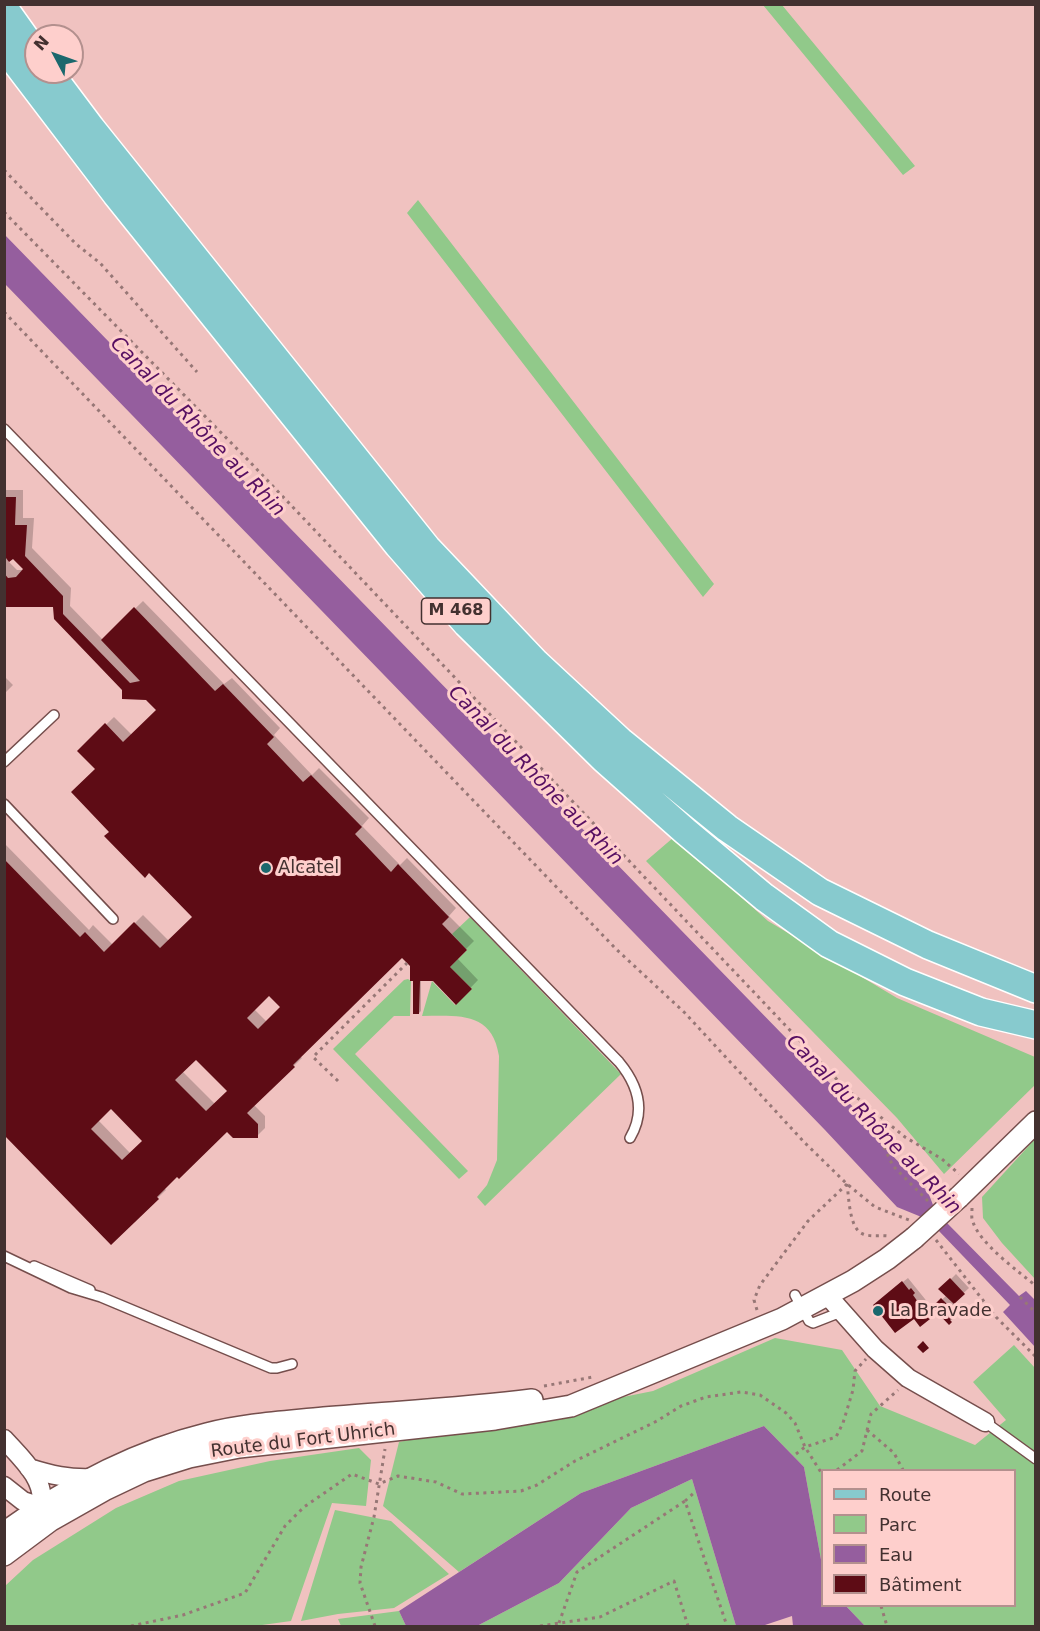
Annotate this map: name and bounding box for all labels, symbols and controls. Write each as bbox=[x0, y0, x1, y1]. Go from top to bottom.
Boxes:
north arrow bbox=[24, 24, 84, 84]
text: N bbox=[30, 32, 53, 54]
water label: Canal du Rhône au Rhin bbox=[105, 332, 289, 522]
road number: M 468 bbox=[422, 598, 490, 624]
water label: Canal du Rhône au Rhin bbox=[443, 681, 627, 871]
place label: Alcatel bbox=[278, 857, 339, 879]
marker: Alcatel bbox=[259, 861, 273, 875]
water label: Canal du Rhône au Rhin bbox=[781, 1030, 965, 1220]
place label: La Bravade bbox=[890, 1300, 992, 1322]
marker: La Bravade bbox=[871, 1304, 885, 1318]
street label: Route du Fort Uhrich bbox=[210, 1419, 396, 1463]
legend bbox=[821, 1469, 1016, 1607]
text: Route bbox=[879, 1484, 931, 1505]
text: Parc bbox=[879, 1514, 917, 1535]
text: Eau bbox=[879, 1544, 913, 1565]
text: Bâtiment bbox=[879, 1574, 962, 1595]

